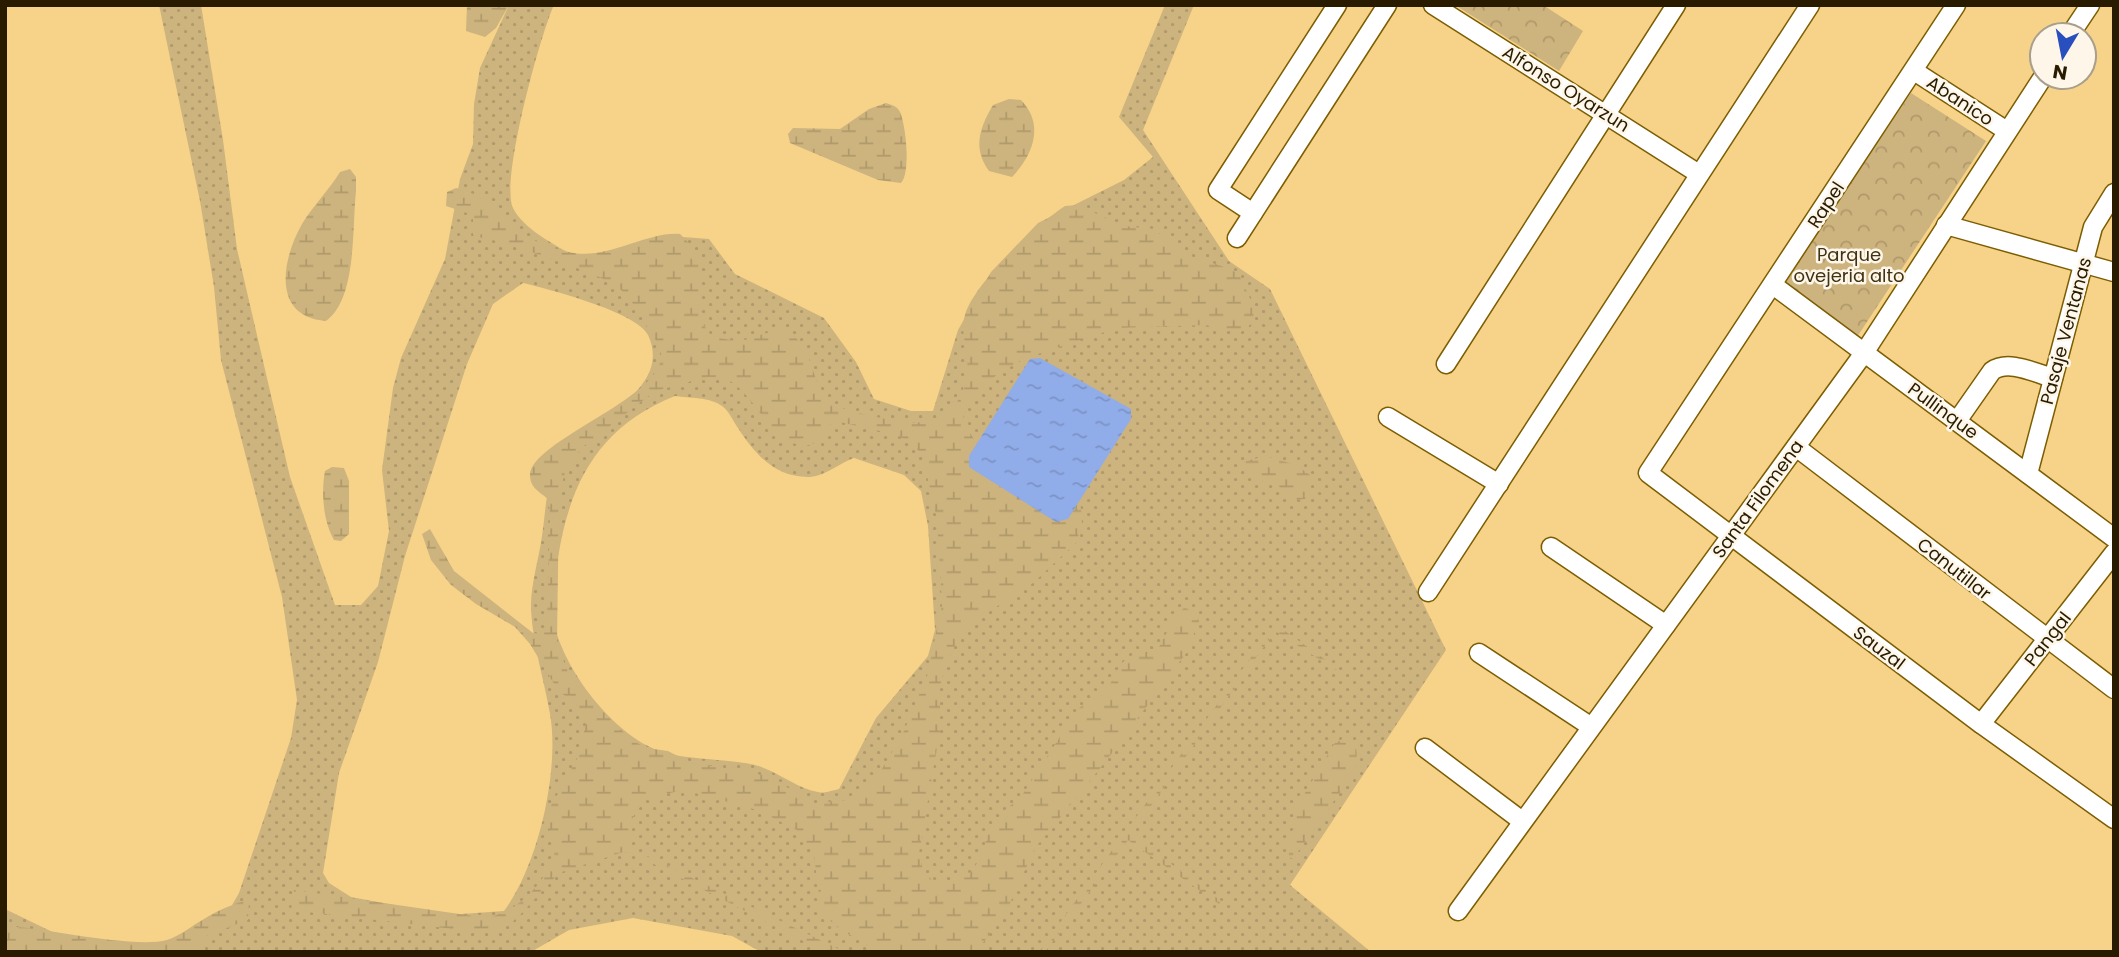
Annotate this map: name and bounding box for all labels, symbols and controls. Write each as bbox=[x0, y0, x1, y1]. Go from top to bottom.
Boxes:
north arrow bbox=[2028, 21, 2098, 91]
street label: Alfonso Oyarzun bbox=[1498, 39, 1635, 138]
text: N bbox=[2051, 58, 2070, 87]
street label: Abanico bbox=[1922, 70, 1998, 131]
street label: Rapel bbox=[1801, 177, 1850, 233]
park label: Parque ovejeria alto bbox=[1793, 242, 1905, 288]
street label: Pasaje Ventanas bbox=[2034, 255, 2097, 407]
street label: Pullinque bbox=[1903, 377, 1984, 445]
street label: Santa Filomena bbox=[1706, 434, 1809, 563]
street label: Canutillar bbox=[1912, 532, 1997, 606]
street label: Pangal bbox=[2018, 606, 2077, 671]
street label: Sauzal bbox=[1848, 620, 1910, 675]

